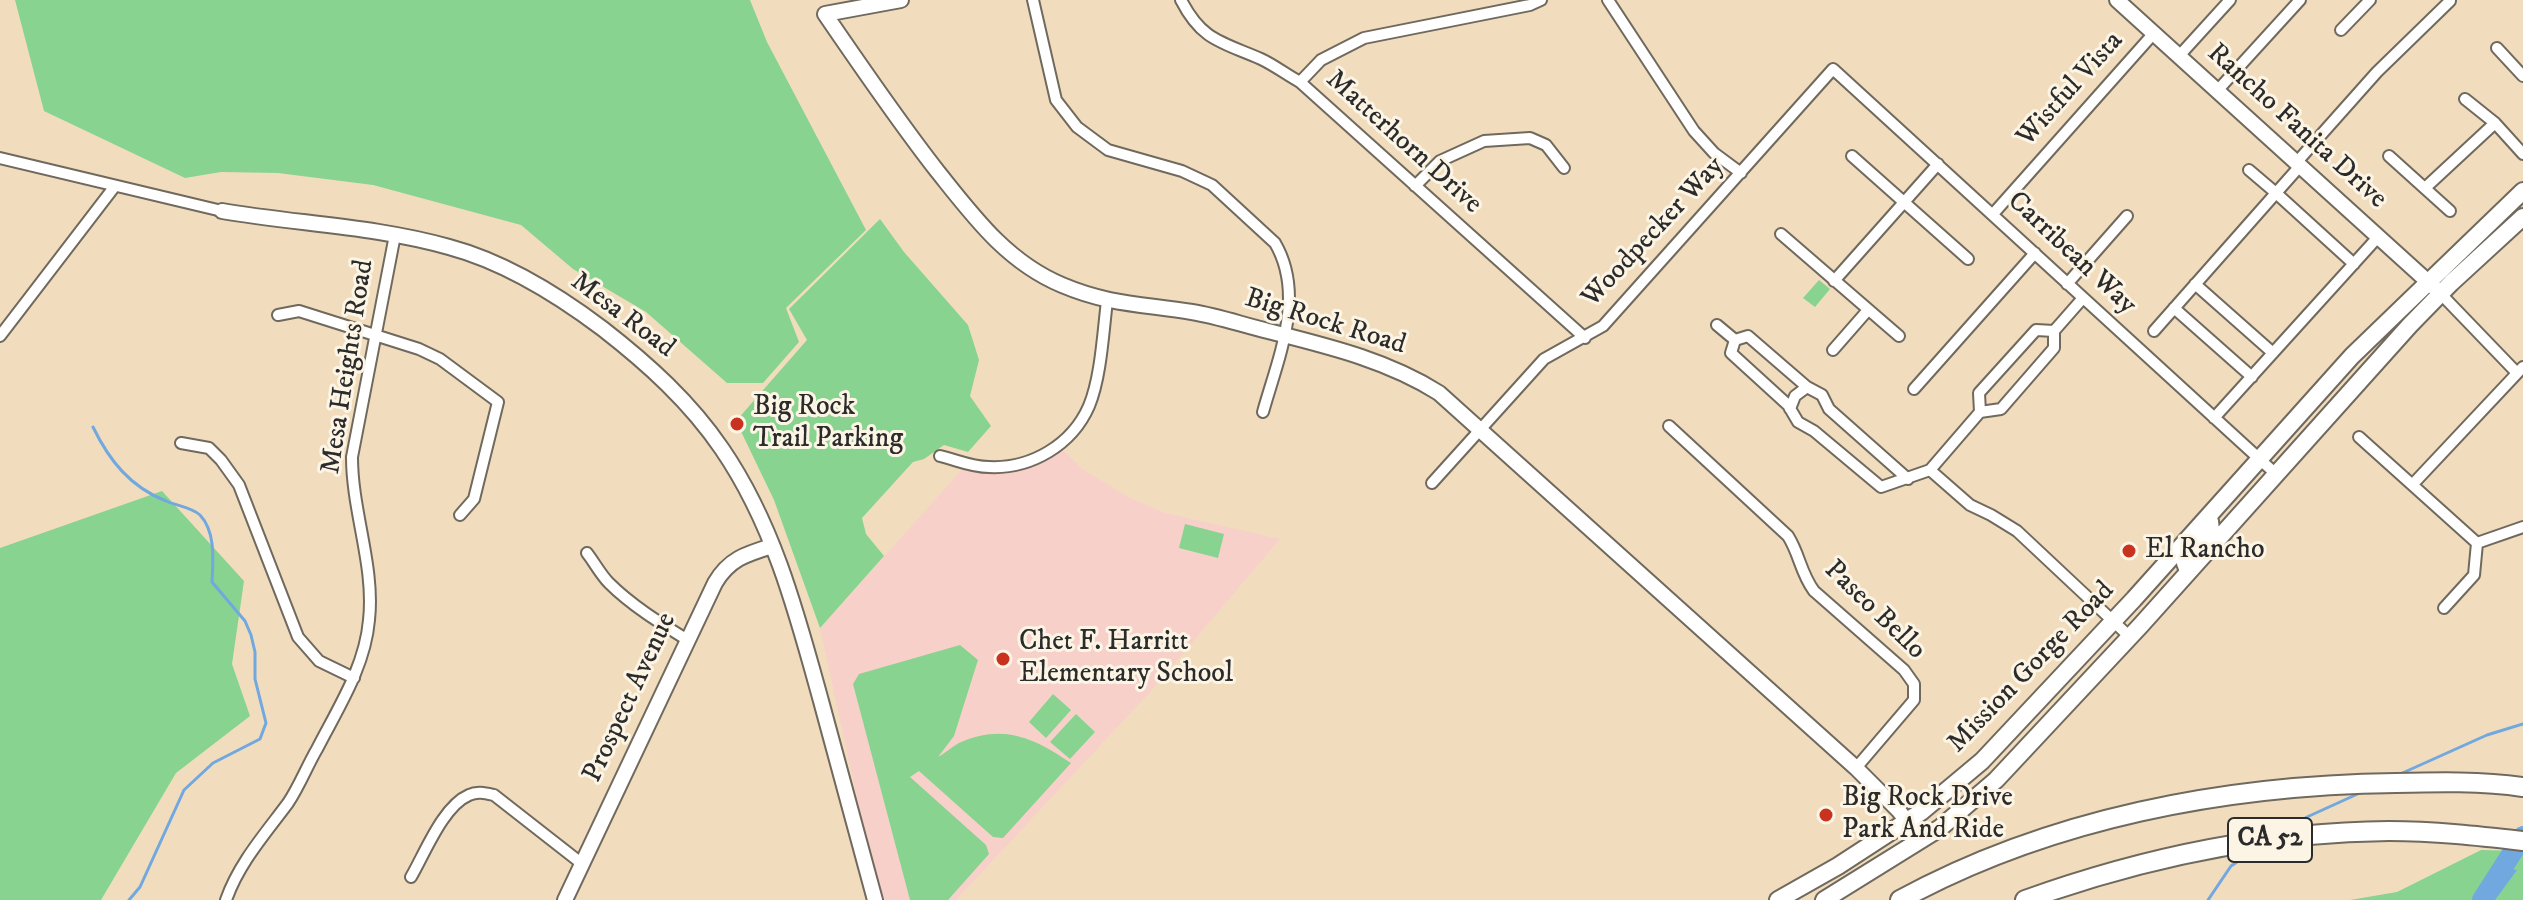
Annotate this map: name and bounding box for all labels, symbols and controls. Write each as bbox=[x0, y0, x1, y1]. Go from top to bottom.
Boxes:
street label: Wistful Vista bbox=[2011, 26, 2131, 154]
street label: Rancho Fanita Drive bbox=[2199, 37, 2393, 217]
street label: Matterhorn Drive bbox=[1318, 64, 1488, 222]
street label: Woodpecker Way bbox=[1576, 151, 1732, 315]
street label: Carribean Way bbox=[1999, 186, 2143, 322]
street label: Mesa Heights Road bbox=[315, 258, 383, 476]
street label: Mesa Road bbox=[563, 266, 681, 366]
street label: Big Rock Road bbox=[1240, 283, 1410, 363]
place label: Big Rock Trail Parking bbox=[753, 391, 903, 457]
marker: Big Rock Trail Parking bbox=[728, 415, 746, 433]
place label: El Rancho bbox=[2145, 534, 2265, 568]
marker: El Rancho bbox=[2120, 542, 2138, 560]
street label: Paseo Bello bbox=[1816, 554, 1932, 668]
street label: Mission Gorge Road bbox=[1942, 575, 2122, 761]
street label: Prospect Avenue bbox=[577, 608, 685, 788]
place label: Chet F. Harritt Elementary School bbox=[1019, 626, 1233, 692]
marker: Chet F. Harritt Elementary School bbox=[994, 650, 1012, 668]
place label: Big Rock Drive Park And Ride bbox=[1842, 782, 2013, 848]
marker: Big Rock Drive Park And Ride bbox=[1817, 806, 1835, 824]
road number: CA 52 bbox=[2228, 818, 2312, 862]

